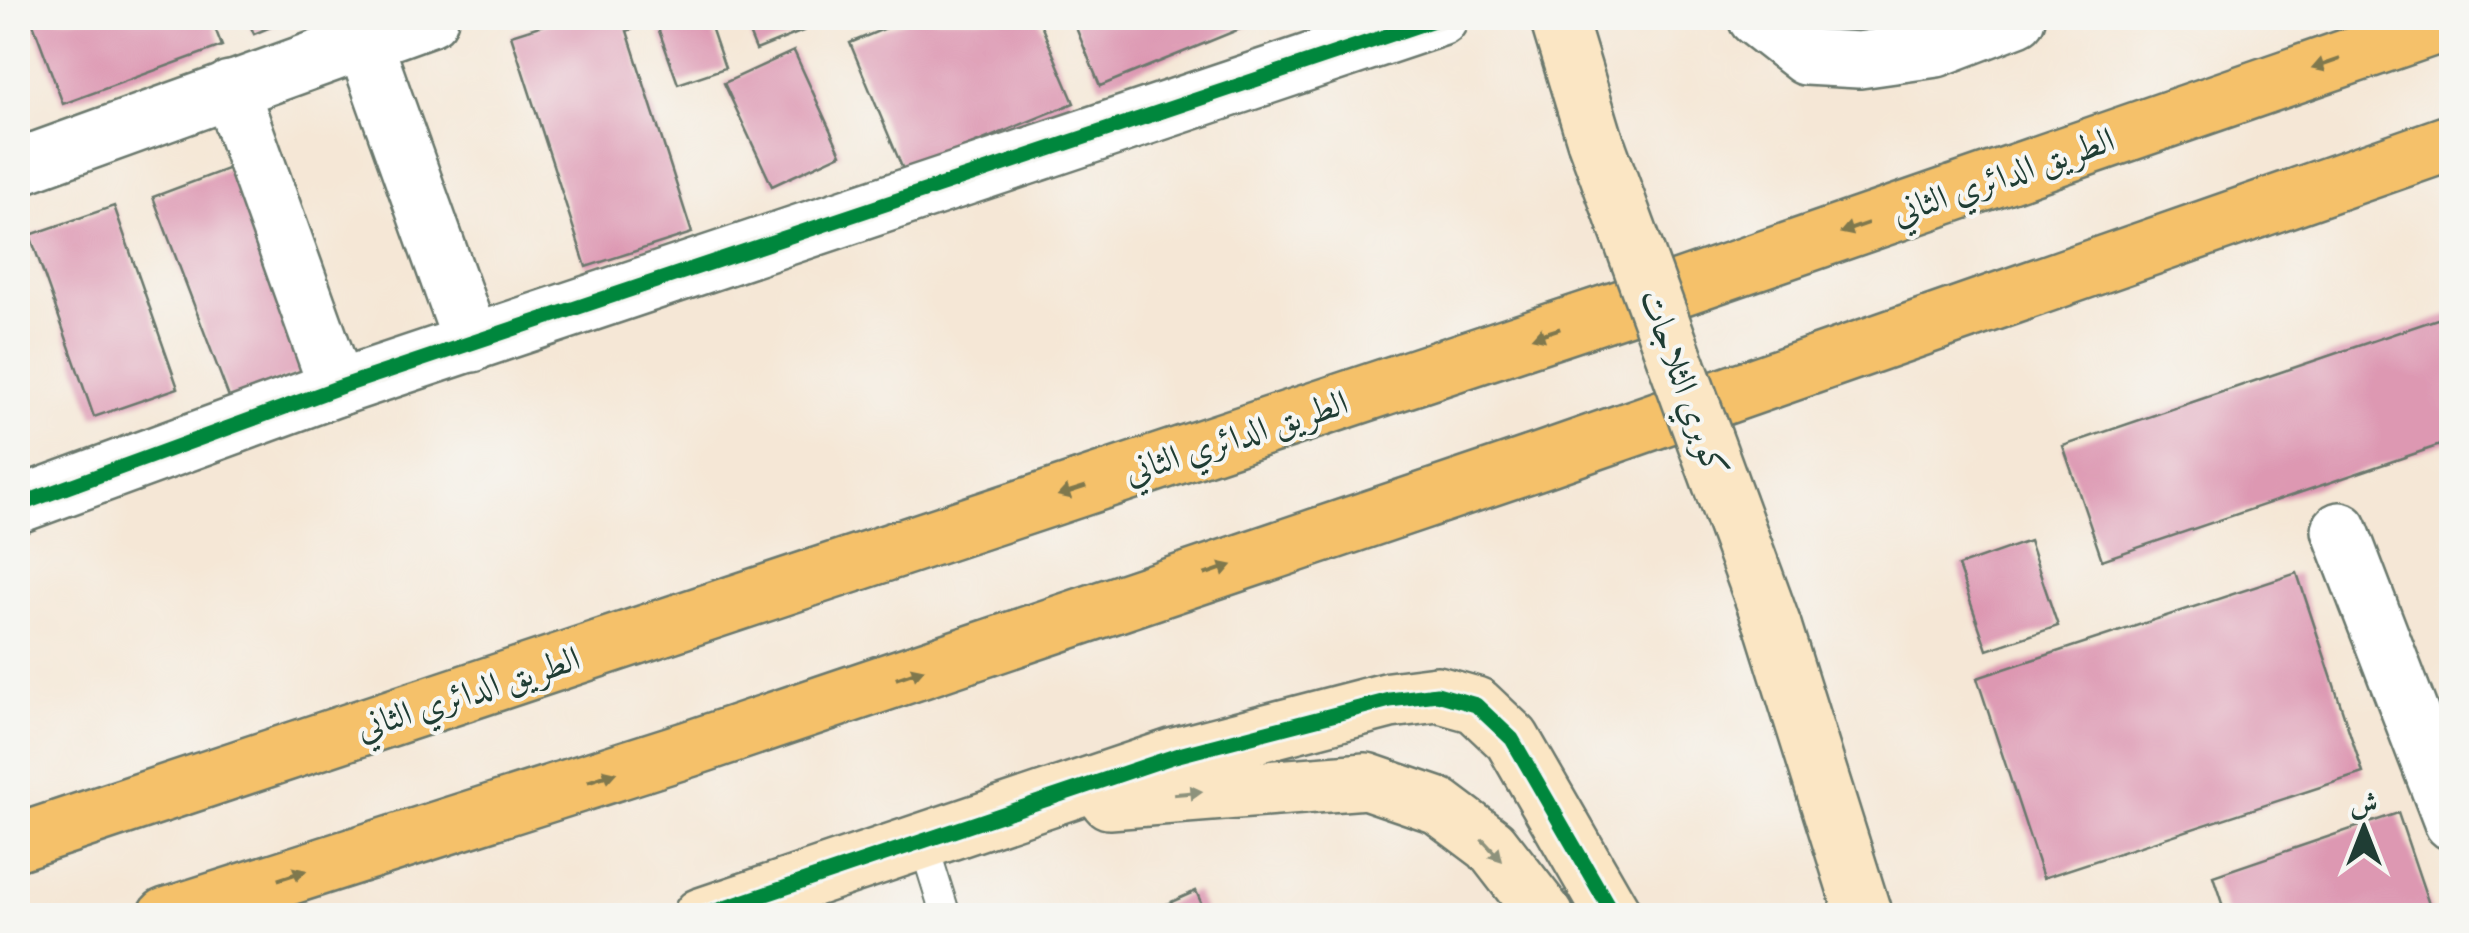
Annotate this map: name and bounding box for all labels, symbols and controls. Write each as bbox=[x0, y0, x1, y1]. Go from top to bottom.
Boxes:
one-way arrow bbox=[2311, 57, 2341, 72]
street label: الطريق الدائري الثاني bbox=[1886, 118, 2122, 241]
one-way arrow bbox=[1838, 221, 1868, 236]
street label: كوبري الثلاجات bbox=[1624, 283, 1738, 485]
one-way arrow bbox=[1531, 327, 1561, 342]
street label: الطريق الدائري الثاني bbox=[1119, 381, 1356, 500]
one-way arrow bbox=[1057, 485, 1087, 500]
one-way arrow bbox=[1204, 562, 1234, 577]
street label: الطريق الدائري الثاني bbox=[351, 637, 588, 756]
one-way arrow bbox=[896, 666, 926, 681]
one-way arrow bbox=[587, 768, 617, 783]
north arrow bbox=[2314, 778, 2414, 878]
one-way arrow bbox=[1173, 785, 1204, 801]
text: ش bbox=[2350, 786, 2378, 821]
one-way arrow bbox=[1480, 837, 1503, 861]
one-way arrow bbox=[278, 867, 308, 882]

